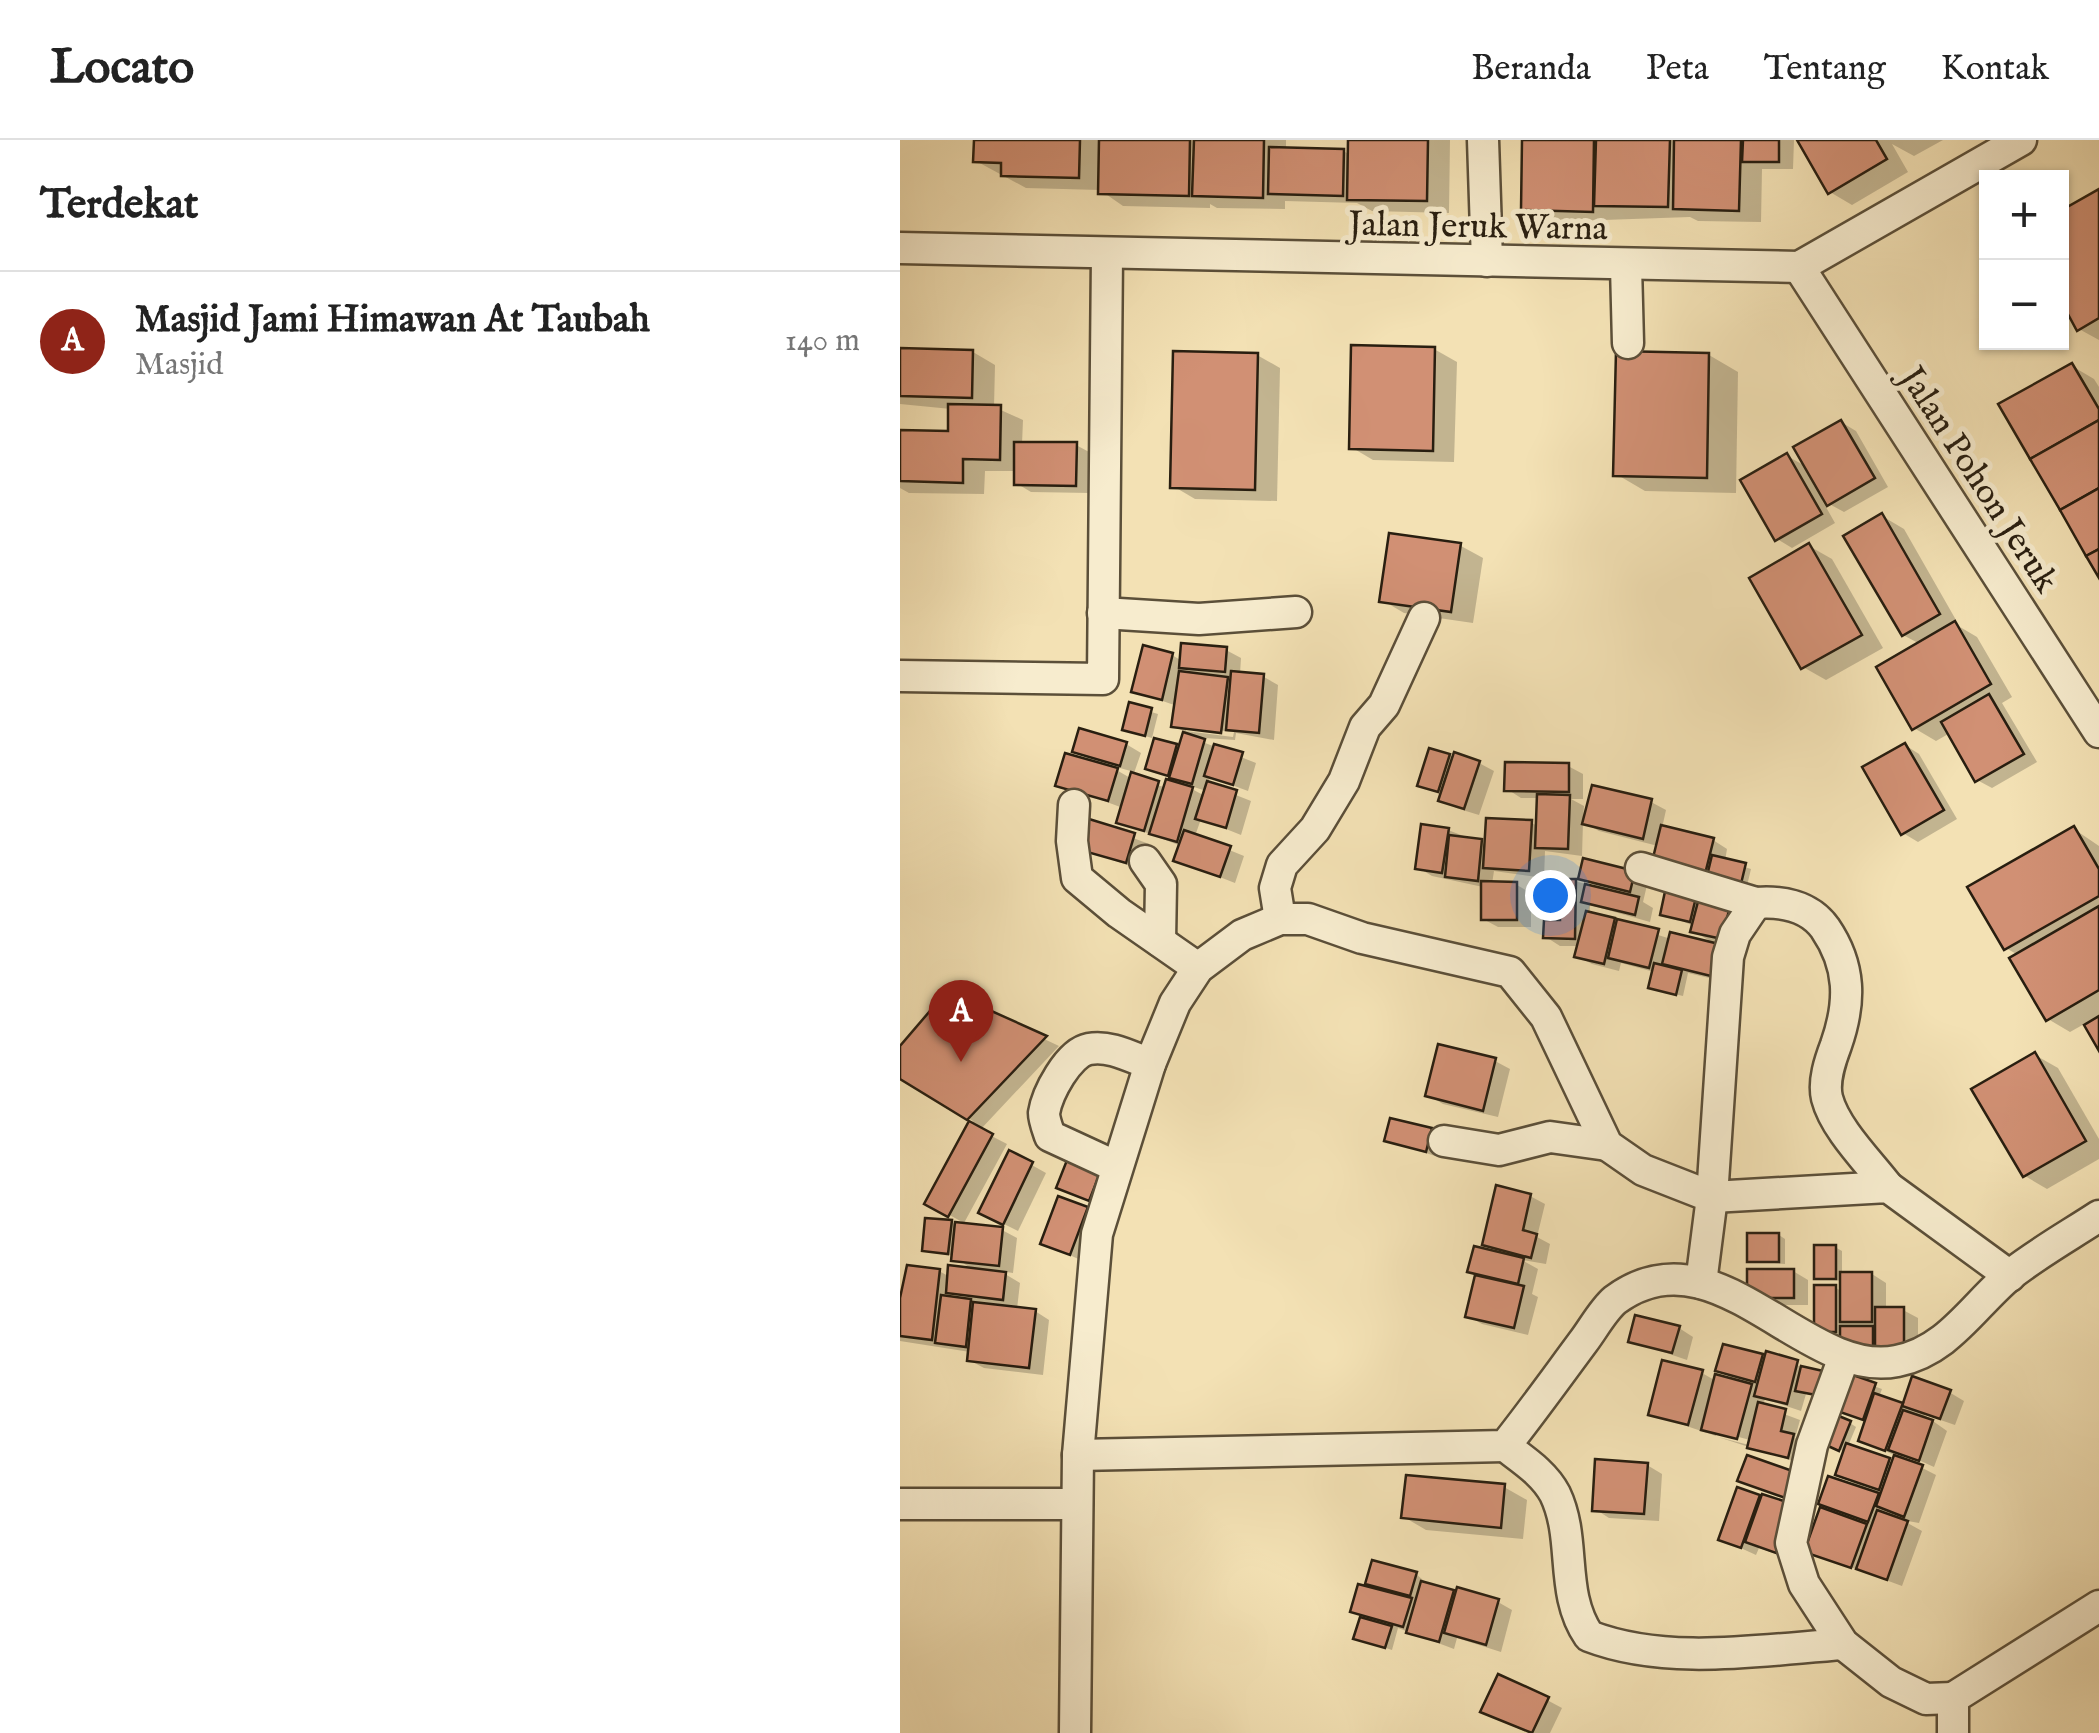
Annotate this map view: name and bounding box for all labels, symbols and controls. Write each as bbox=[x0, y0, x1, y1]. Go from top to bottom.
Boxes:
text: Locato bbox=[50, 39, 194, 99]
text: Beranda bbox=[1471, 47, 1591, 92]
text: Peta bbox=[1646, 47, 1709, 92]
text: Tentang bbox=[1764, 47, 1886, 92]
text: Kontak bbox=[1941, 47, 2049, 92]
map controls bbox=[1979, 170, 2069, 350]
button: + bbox=[1979, 170, 2069, 260]
text: Terdekat bbox=[40, 179, 198, 232]
street label: Jalan Jeruk Warna bbox=[1344, 203, 1609, 252]
button: − bbox=[1979, 260, 2069, 350]
text: Masjid Jami Himawan At Taubah bbox=[135, 297, 650, 345]
text: A bbox=[62, 321, 83, 362]
text: 140 m bbox=[785, 321, 860, 362]
text: Masjid bbox=[135, 345, 223, 386]
street label: Jalan Pohon Jeruk bbox=[1886, 356, 2068, 602]
your location bbox=[1525, 870, 1576, 921]
pin: A bbox=[928, 980, 994, 1062]

